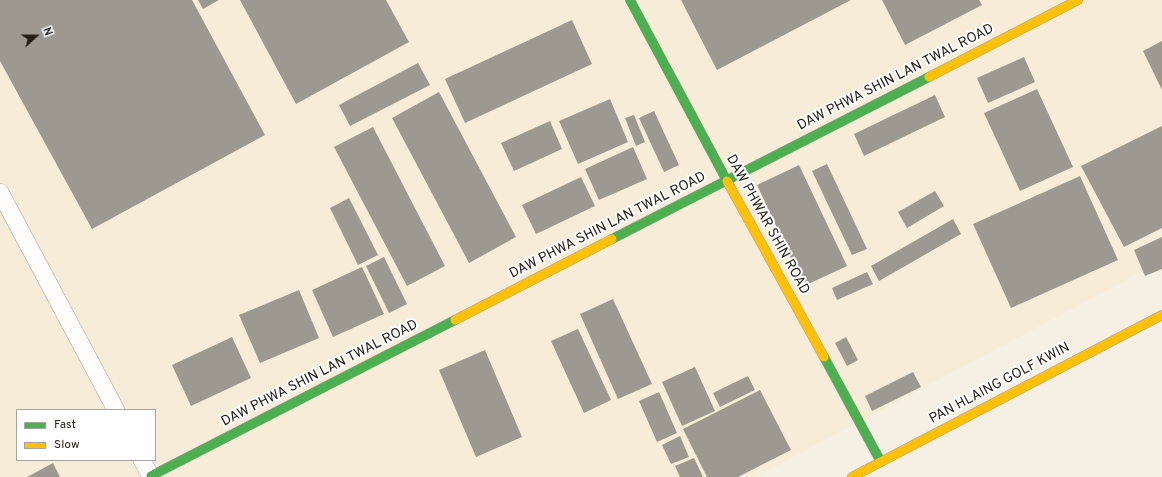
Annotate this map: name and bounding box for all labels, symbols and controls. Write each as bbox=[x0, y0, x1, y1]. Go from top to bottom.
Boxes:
north arrow bbox=[16, 16, 56, 56]
street label: DAW PHWA SHIN LAN TWAL ROAD bbox=[795, 21, 997, 135]
text: N bbox=[39, 26, 55, 38]
street label: DAW PHWAR SHIN ROAD bbox=[722, 152, 812, 298]
street label: DAW PHWA SHIN LAN TWAL ROAD bbox=[507, 169, 709, 283]
street label: DAW PHWA SHIN LAN TWAL ROAD bbox=[219, 317, 421, 431]
street label: PAN HLAING GOLF KWIN bbox=[927, 340, 1073, 428]
legend bbox=[16, 409, 156, 461]
text: Fast bbox=[54, 417, 76, 433]
text: Slow bbox=[54, 437, 80, 453]

